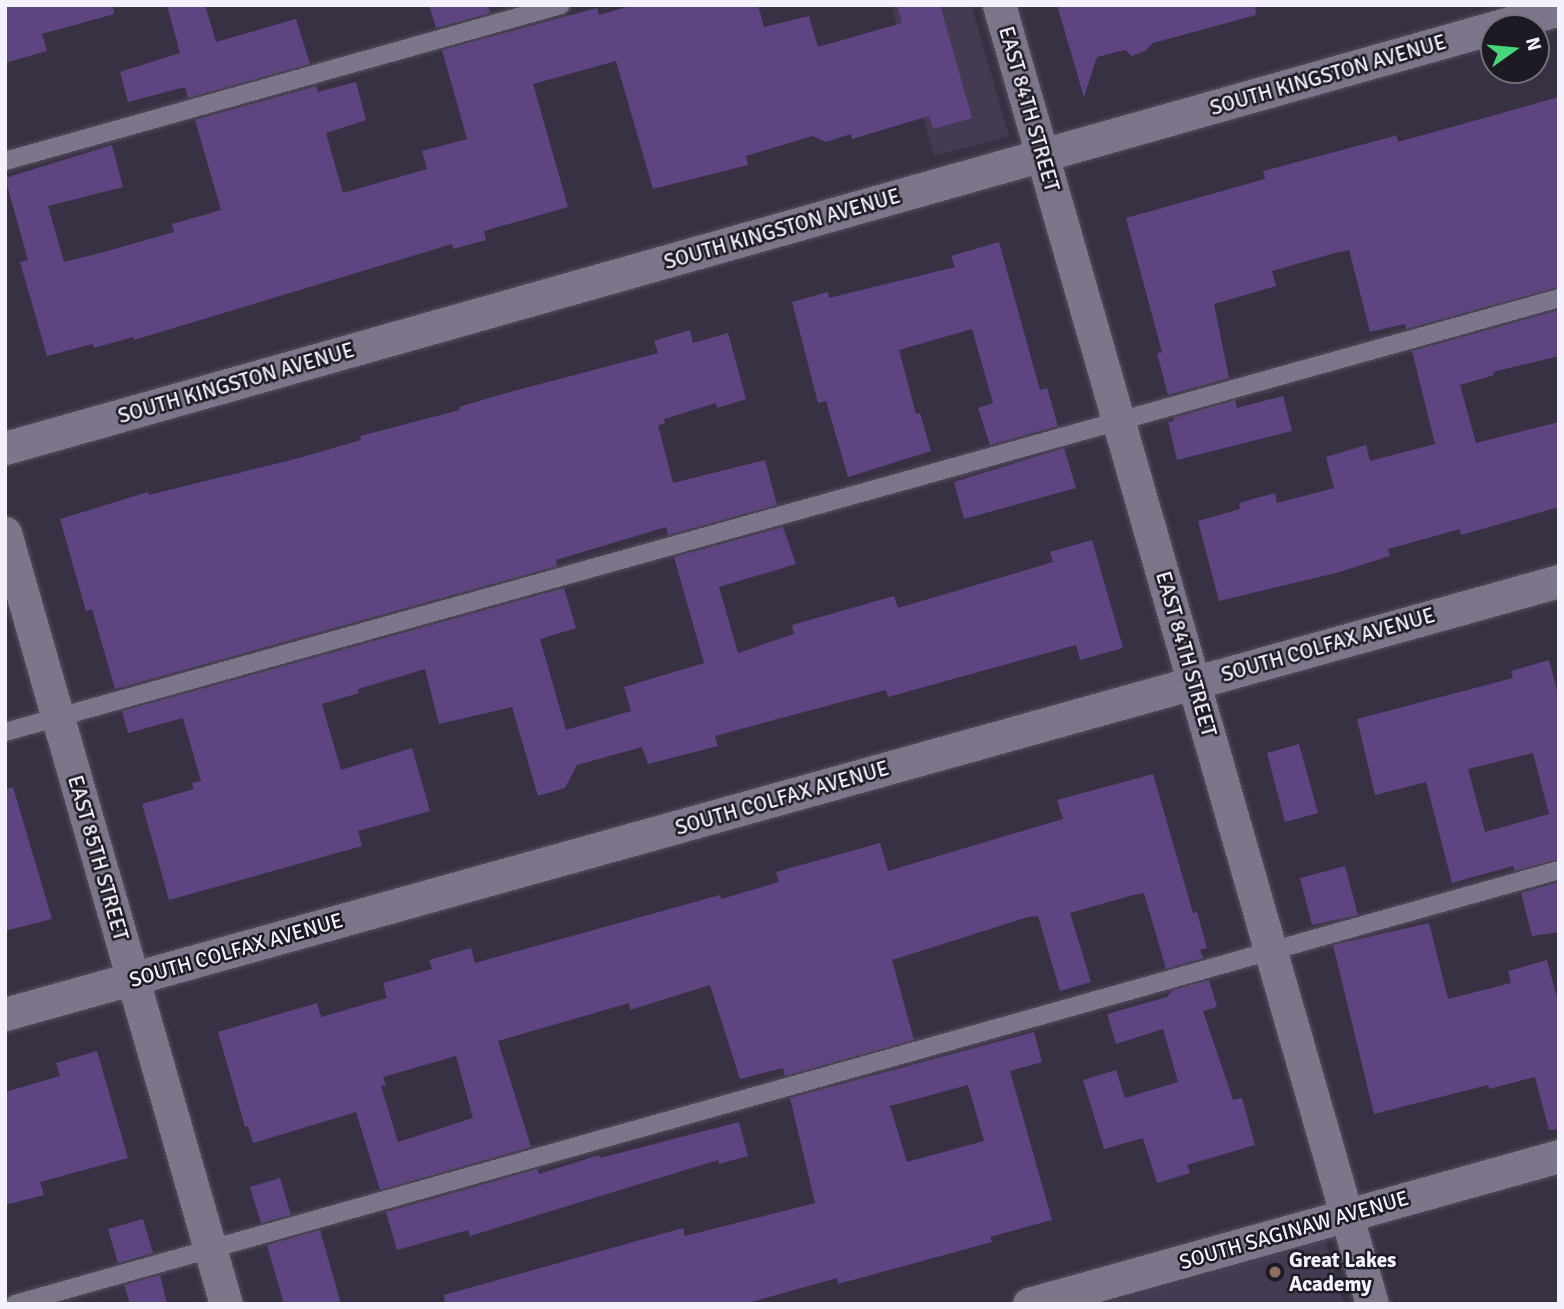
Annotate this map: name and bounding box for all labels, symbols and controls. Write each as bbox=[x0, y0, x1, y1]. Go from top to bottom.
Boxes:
north arrow bbox=[1480, 14, 1550, 84]
street label: EAST 84TH STREET bbox=[993, 23, 1065, 195]
street label: SOUTH KINGSTON AVENUE bbox=[1207, 29, 1449, 121]
text: N bbox=[1520, 35, 1547, 54]
street label: SOUTH KINGSTON AVENUE bbox=[661, 183, 903, 275]
street label: SOUTH KINGSTON AVENUE bbox=[115, 337, 357, 429]
street label: EAST 84TH STREET bbox=[1150, 568, 1222, 740]
street label: SOUTH COLFAX AVENUE bbox=[1218, 602, 1438, 688]
street label: SOUTH COLFAX AVENUE bbox=[672, 755, 892, 841]
street label: EAST 85TH STREET bbox=[62, 772, 134, 944]
street label: SOUTH COLFAX AVENUE bbox=[126, 907, 346, 993]
street label: SOUTH SAGINAW AVENUE bbox=[1176, 1185, 1412, 1275]
place label: Great Lakes Academy bbox=[1289, 1247, 1396, 1297]
marker: Great Lakes Academy bbox=[1267, 1264, 1283, 1280]

